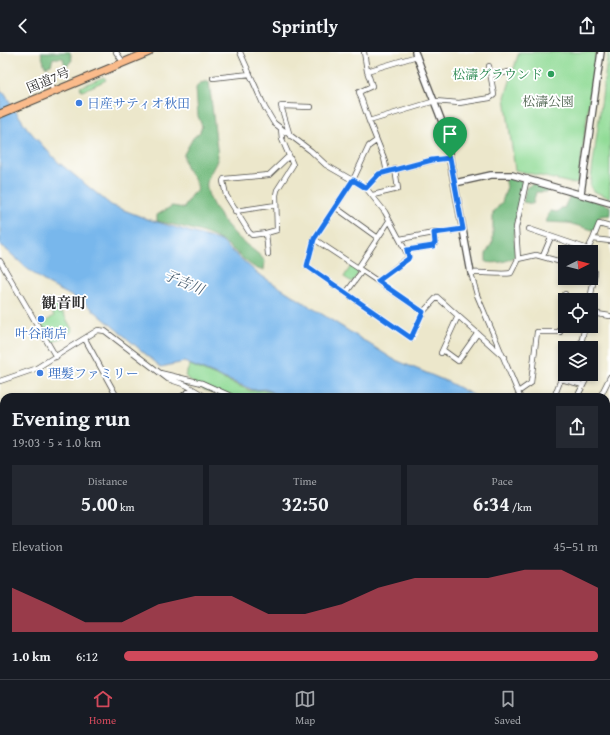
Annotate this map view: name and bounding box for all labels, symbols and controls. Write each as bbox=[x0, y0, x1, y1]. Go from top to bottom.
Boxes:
text: Sprintly bbox=[272, 13, 338, 40]
icon: back bbox=[12, 15, 34, 37]
icon: share bbox=[576, 15, 598, 37]
street label: 国道7号 bbox=[23, 62, 73, 98]
place label: 松濤グラウンド bbox=[452, 65, 543, 84]
marker: 松濤グラウンド bbox=[546, 69, 556, 79]
park label: 松濤公園 bbox=[522, 92, 574, 111]
place label: 日産サティオ秋田 bbox=[87, 94, 190, 113]
marker: 日産サティオ秋田 bbox=[74, 98, 84, 108]
pin bbox=[433, 117, 467, 158]
icon: arrive bbox=[439, 123, 461, 145]
north arrow bbox=[558, 245, 598, 285]
map controls bbox=[558, 245, 598, 381]
water label: 子吉川 bbox=[161, 265, 209, 300]
district label: 観音町 bbox=[41, 292, 87, 313]
button: locate bbox=[558, 293, 598, 333]
marker: 叶谷商店 bbox=[36, 314, 46, 324]
place label: 叶谷商店 bbox=[15, 324, 67, 343]
button: layers bbox=[558, 341, 598, 381]
place label: 理髪ファミリー bbox=[48, 364, 139, 383]
marker: 理髪ファミリー bbox=[35, 368, 45, 378]
text: Evening run bbox=[12, 402, 130, 434]
button: share bbox=[556, 406, 598, 448]
text: 19:03 · 5 × 1.0 km bbox=[12, 433, 101, 452]
text: Distance bbox=[88, 473, 127, 489]
text: Time bbox=[293, 473, 317, 489]
text: Pace bbox=[492, 473, 513, 489]
text: 5.00 bbox=[81, 489, 118, 518]
text: 32:50 bbox=[281, 489, 329, 518]
text: 6:34 bbox=[473, 489, 510, 518]
text: km bbox=[118, 499, 135, 515]
text: /km bbox=[510, 499, 532, 515]
text: Elevation bbox=[12, 537, 63, 556]
text: 45–51 m bbox=[553, 537, 598, 556]
text: 1.0 km bbox=[12, 647, 51, 666]
text: 6:12 bbox=[76, 647, 98, 666]
tab: Home bbox=[89, 688, 116, 728]
tab: Map bbox=[294, 688, 316, 728]
tab: Saved bbox=[494, 688, 521, 728]

